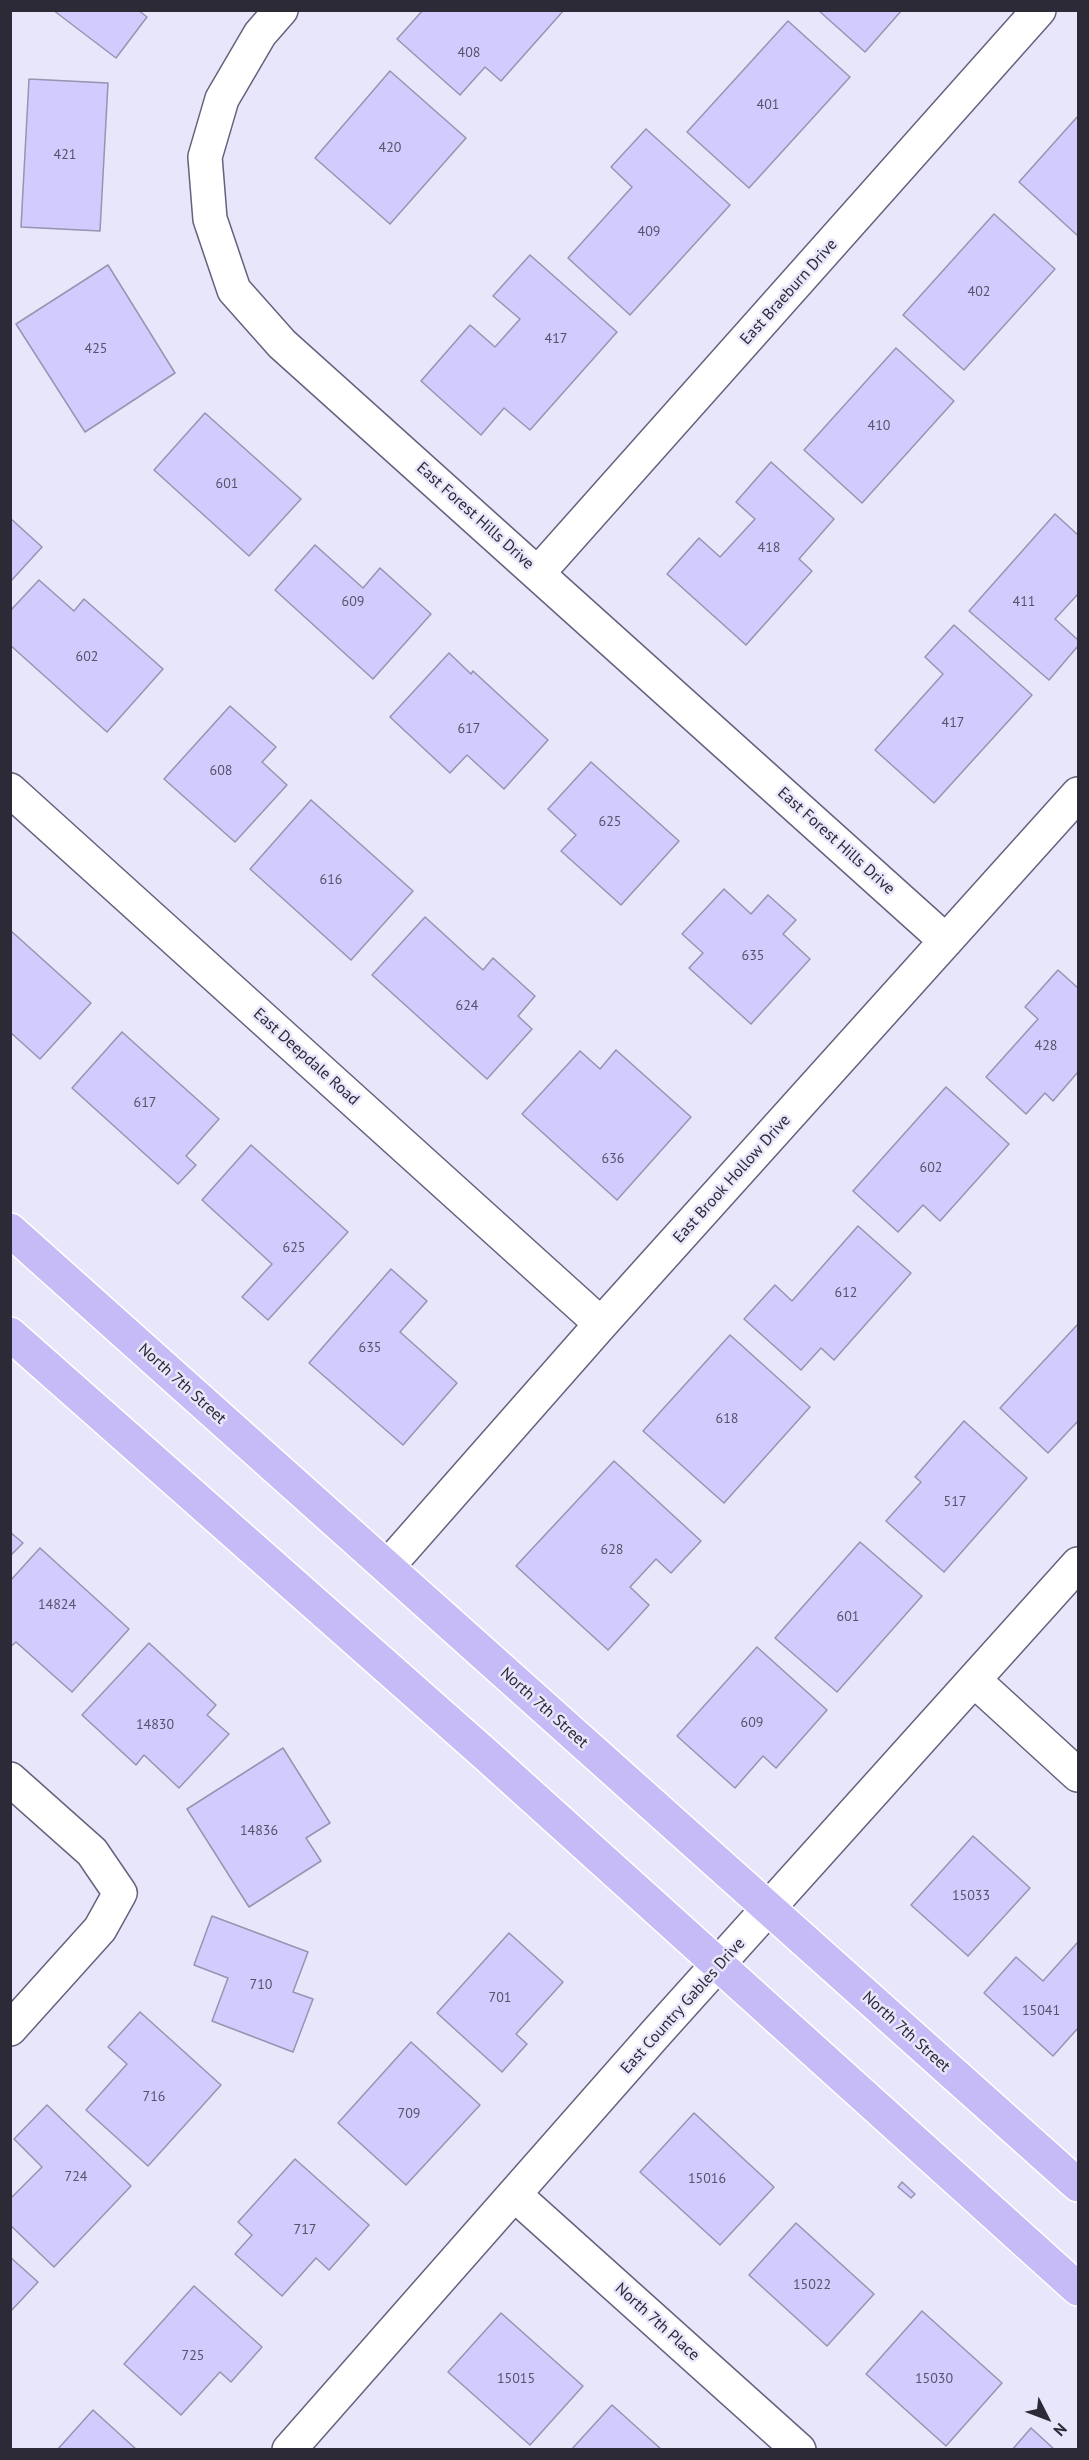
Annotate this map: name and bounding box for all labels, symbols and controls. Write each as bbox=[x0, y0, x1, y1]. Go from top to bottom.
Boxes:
house number: 408 bbox=[458, 45, 480, 61]
house number: 401 bbox=[757, 97, 779, 113]
house number: 420 bbox=[379, 140, 401, 156]
house number: 421 bbox=[54, 147, 76, 163]
house number: 409 bbox=[638, 224, 660, 240]
street label: East Braeburn Drive bbox=[737, 235, 841, 349]
house number: 402 bbox=[968, 284, 990, 300]
house number: 417 bbox=[545, 331, 567, 347]
house number: 425 bbox=[85, 341, 107, 357]
house number: 410 bbox=[868, 418, 890, 434]
street label: East Forest Hills Drive bbox=[412, 458, 538, 574]
house number: 601 bbox=[216, 476, 238, 492]
house number: 418 bbox=[758, 540, 780, 556]
house number: 609 bbox=[342, 594, 364, 610]
house number: 411 bbox=[1013, 594, 1035, 610]
house number: 602 bbox=[76, 649, 98, 665]
house number: 417 bbox=[942, 715, 964, 731]
house number: 617 bbox=[458, 721, 480, 737]
house number: 608 bbox=[210, 763, 232, 779]
street label: East Forest Hills Drive bbox=[773, 783, 899, 899]
house number: 625 bbox=[599, 814, 621, 830]
house number: 616 bbox=[320, 872, 342, 888]
house number: 635 bbox=[742, 948, 764, 964]
house number: 624 bbox=[456, 998, 478, 1014]
street label: East Deepdale Road bbox=[249, 1004, 363, 1110]
house number: 428 bbox=[1035, 1038, 1057, 1054]
house number: 617 bbox=[134, 1095, 156, 1111]
street label: East Brook Hollow Drive bbox=[669, 1111, 795, 1247]
house number: 636 bbox=[602, 1151, 624, 1167]
house number: 602 bbox=[920, 1160, 942, 1176]
house number: 625 bbox=[283, 1240, 305, 1256]
house number: 612 bbox=[835, 1285, 857, 1301]
street label: North 7th Street bbox=[134, 1340, 230, 1428]
house number: 635 bbox=[359, 1340, 381, 1356]
house number: 618 bbox=[716, 1411, 738, 1427]
house number: 517 bbox=[944, 1494, 966, 1510]
house number: 628 bbox=[601, 1542, 623, 1558]
house number: 14824 bbox=[38, 1597, 76, 1613]
house number: 601 bbox=[837, 1609, 859, 1625]
street label: North 7th Street bbox=[496, 1664, 592, 1752]
house number: 609 bbox=[741, 1715, 763, 1731]
house number: 14830 bbox=[136, 1717, 174, 1733]
house number: 14836 bbox=[240, 1823, 278, 1839]
house number: 15033 bbox=[952, 1888, 990, 1904]
street label: East Country Gables Drive bbox=[617, 1934, 749, 2078]
house number: 710 bbox=[250, 1977, 272, 1993]
street label: North 7th Street bbox=[858, 1988, 954, 2076]
house number: 701 bbox=[489, 1990, 511, 2006]
house number: 15041 bbox=[1022, 2003, 1060, 2019]
house number: 716 bbox=[143, 2089, 165, 2105]
house number: 709 bbox=[398, 2106, 420, 2122]
house number: 724 bbox=[65, 2169, 87, 2185]
house number: 15016 bbox=[688, 2171, 726, 2187]
house number: 717 bbox=[294, 2222, 316, 2238]
house number: 15022 bbox=[793, 2277, 831, 2293]
street label: North 7th Place bbox=[611, 2279, 703, 2365]
house number: 725 bbox=[182, 2348, 204, 2364]
house number: 15015 bbox=[497, 2371, 535, 2387]
house number: 15030 bbox=[915, 2371, 953, 2387]
north arrow bbox=[1017, 2388, 1077, 2448]
text: N bbox=[1049, 2419, 1071, 2441]

